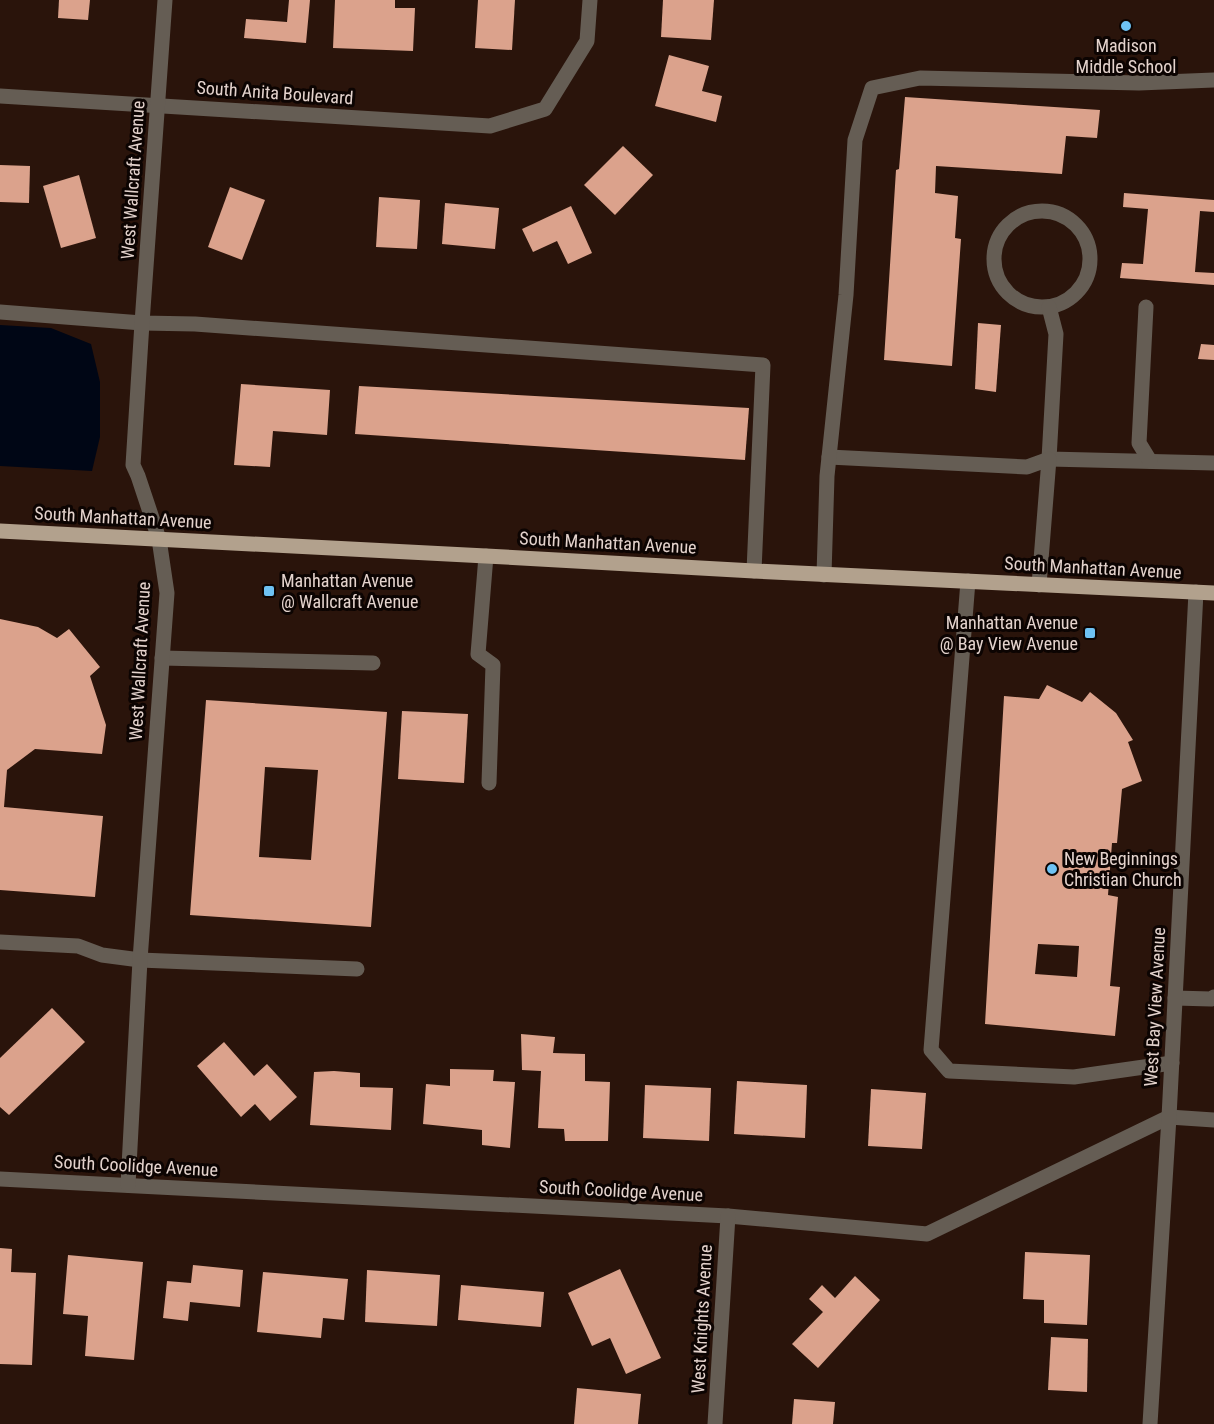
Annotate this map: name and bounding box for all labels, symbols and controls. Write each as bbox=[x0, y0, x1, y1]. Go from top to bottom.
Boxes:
marker: Madison Middle School bbox=[1119, 19, 1133, 33]
place label: Madison Middle School bbox=[1076, 35, 1176, 77]
street label: South Anita Boulevard bbox=[196, 77, 354, 108]
street label: West Wallcraft Avenue bbox=[116, 100, 149, 260]
street label: South Manhattan Avenue bbox=[34, 502, 212, 533]
street label: South Manhattan Avenue bbox=[519, 527, 697, 558]
street label: South Manhattan Avenue bbox=[1004, 552, 1182, 583]
place label: Manhattan Avenue @ Wallcraft Avenue bbox=[281, 570, 418, 612]
street label: West Wallcraft Avenue bbox=[125, 581, 154, 741]
marker: Manhattan Avenue @ Wallcraft Avenue bbox=[262, 584, 276, 598]
place label: Manhattan Avenue @ Bay View Avenue bbox=[940, 612, 1078, 654]
marker: Manhattan Avenue @ Bay View Avenue bbox=[1083, 626, 1097, 640]
place label: New Beginnings Christian Church bbox=[1064, 848, 1182, 890]
marker: New Beginnings Christian Church bbox=[1045, 862, 1059, 876]
street label: West Bay View Avenue bbox=[1140, 927, 1169, 1087]
street label: South Coolidge Avenue bbox=[54, 1151, 218, 1180]
street label: South Coolidge Avenue bbox=[539, 1176, 703, 1205]
street label: West Knights Avenue bbox=[687, 1244, 716, 1394]

